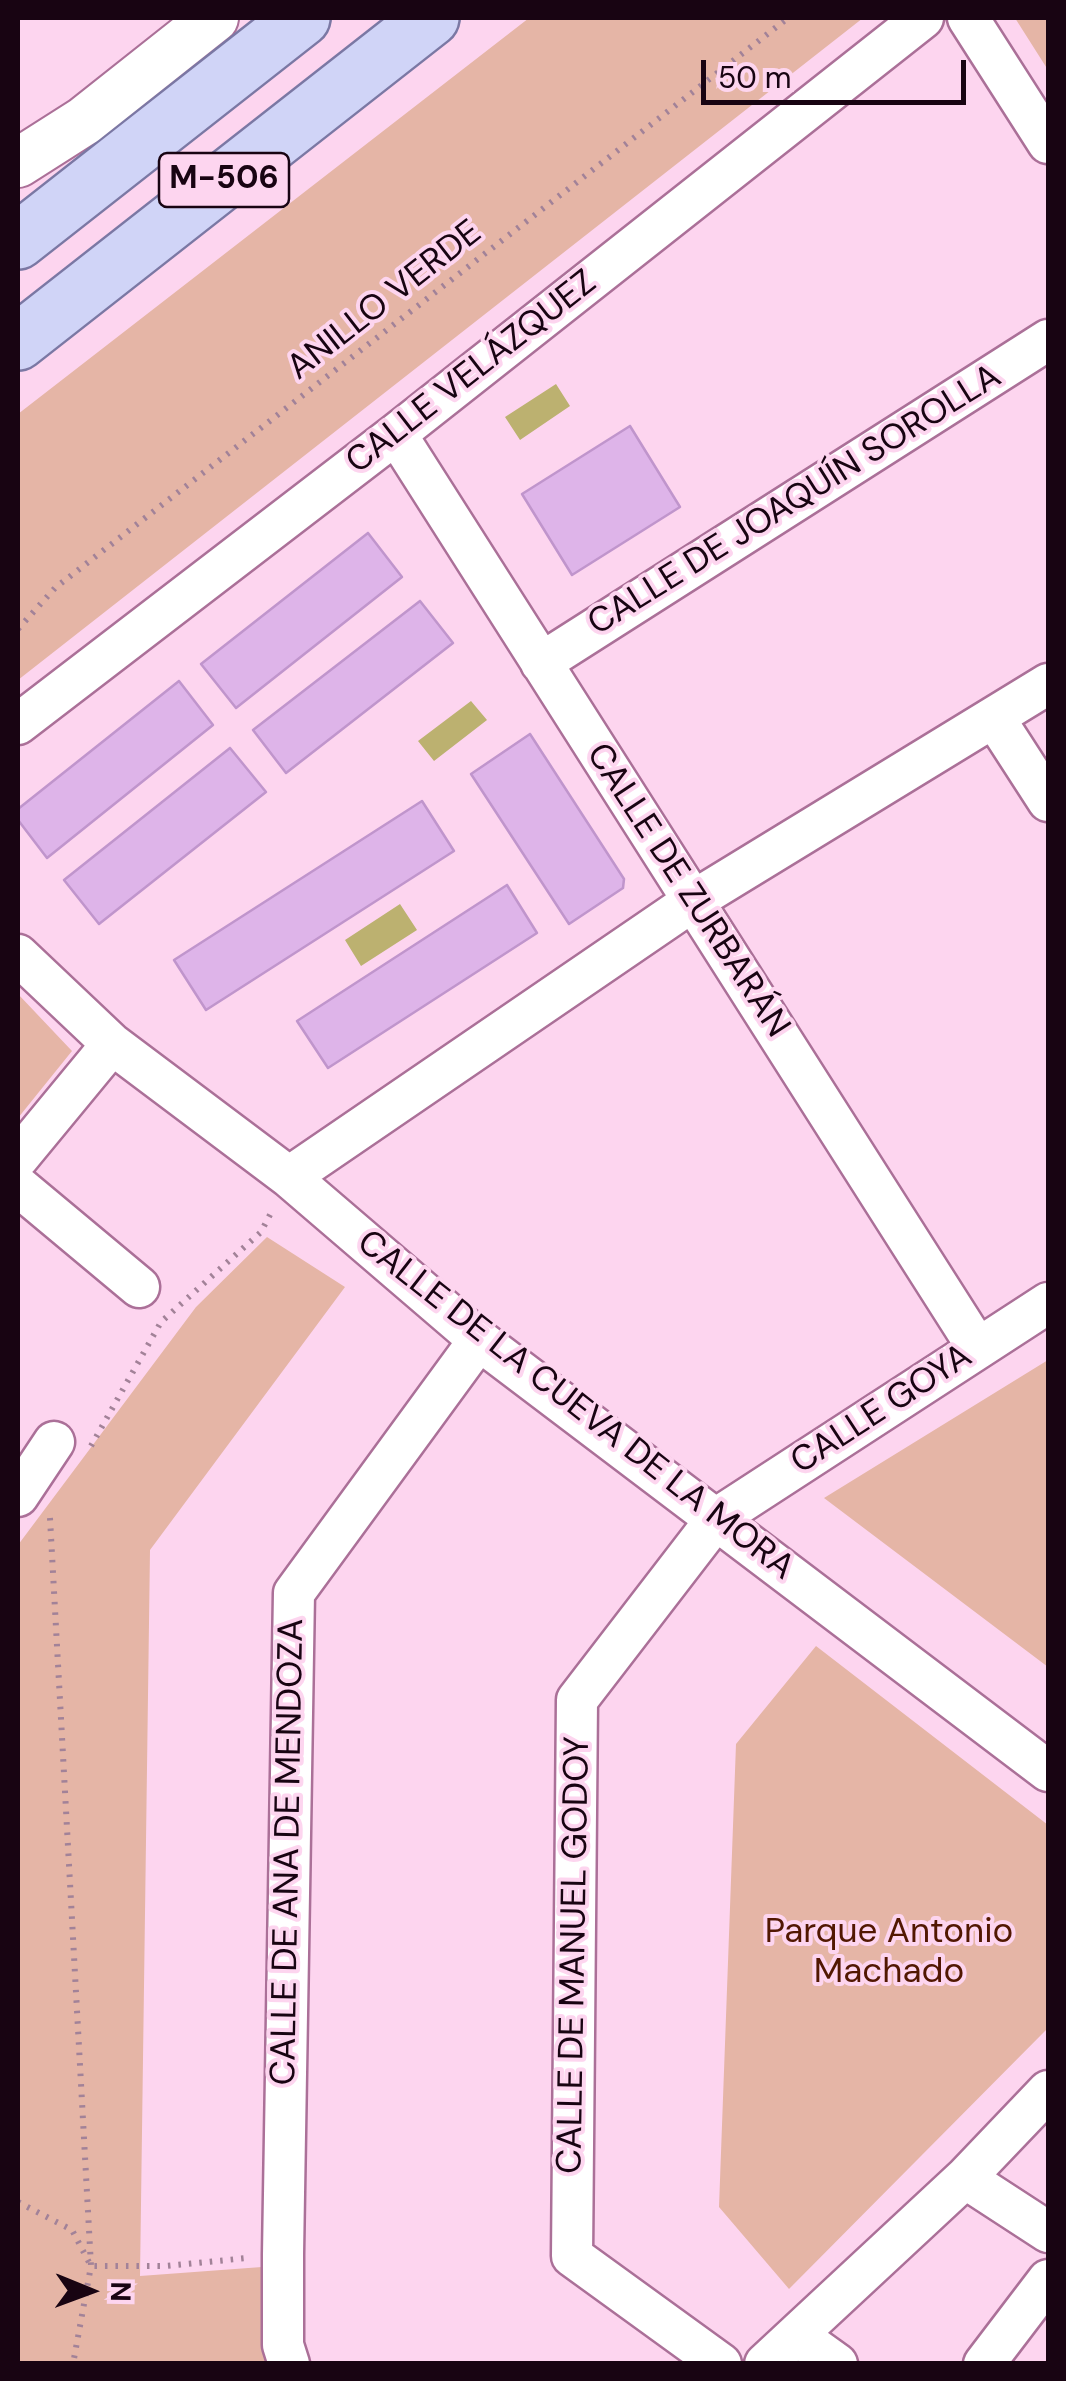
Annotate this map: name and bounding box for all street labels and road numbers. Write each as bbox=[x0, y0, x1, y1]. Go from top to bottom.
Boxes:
road number: M-506 bbox=[159, 153, 289, 207]
street label: ANILLO VERDE bbox=[280, 212, 490, 390]
street label: CALLE VELÁZQUEZ bbox=[339, 262, 605, 484]
street label: CALLE DE JOAQUÍN SOROLLA bbox=[581, 356, 1009, 646]
street label: CALLE DE ZURBARÁN bbox=[576, 736, 798, 1046]
street label: CALLE DE LA CUEVA DE LA MORA bbox=[348, 1222, 802, 1590]
street label: CALLE GOYA bbox=[784, 1336, 980, 1484]
street label: CALLE DE ANA DE MENDOZA bbox=[264, 1618, 314, 2086]
street label: CALLE DE MANUEL GODOY bbox=[550, 1736, 600, 2174]

